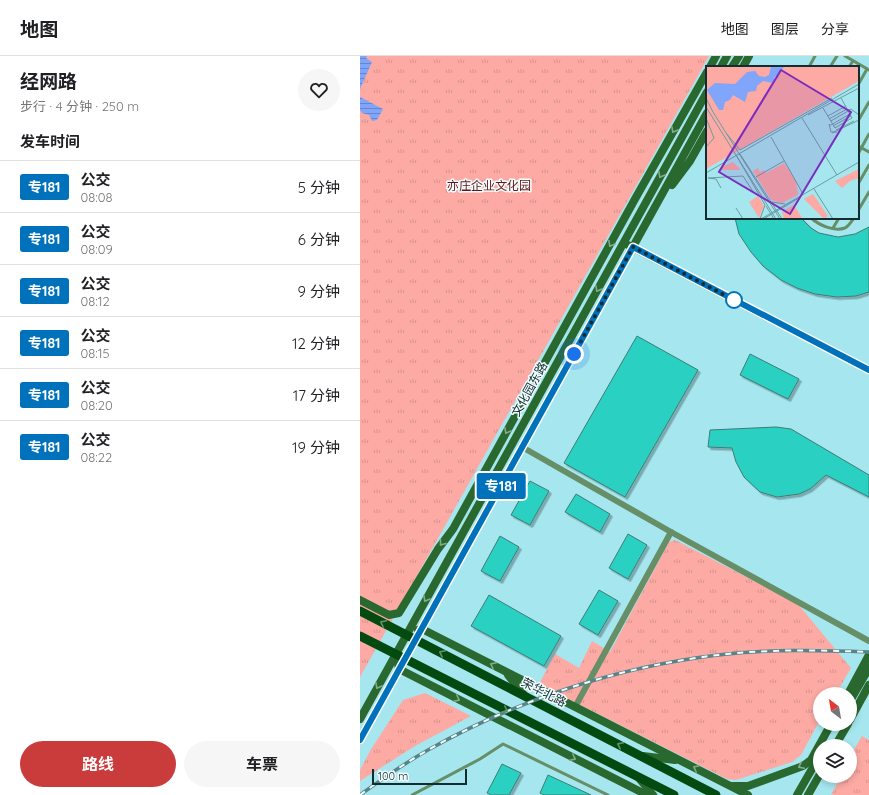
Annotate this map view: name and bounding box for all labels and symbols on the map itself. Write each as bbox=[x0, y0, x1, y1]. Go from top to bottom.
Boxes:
inset map bbox=[706, 66, 859, 219]
one-way arrow bbox=[671, 126, 679, 133]
one-way arrow bbox=[659, 171, 666, 178]
park label: 亦庄企业文化园 bbox=[447, 178, 531, 193]
one-way arrow bbox=[608, 240, 615, 247]
one-way arrow bbox=[596, 285, 603, 293]
unlabelled marker bbox=[725, 291, 743, 309]
your location bbox=[564, 344, 584, 364]
street label: 文化园东路 bbox=[508, 359, 550, 419]
one-way arrow bbox=[505, 427, 512, 434]
line badge: 专181 bbox=[473, 473, 529, 499]
one-way arrow bbox=[440, 539, 447, 546]
one-way arrow bbox=[423, 595, 430, 602]
one-way arrow bbox=[380, 620, 387, 628]
one-way arrow bbox=[439, 650, 446, 658]
one-way arrow bbox=[490, 662, 497, 670]
street label: 荣华北路 bbox=[519, 674, 569, 710]
one-way arrow bbox=[375, 682, 382, 689]
north arrow bbox=[813, 687, 857, 731]
one-way arrow bbox=[453, 694, 460, 702]
one-way arrow bbox=[501, 705, 509, 712]
one-way arrow bbox=[616, 742, 624, 750]
one-way arrow bbox=[569, 753, 576, 760]
one-way arrow bbox=[798, 761, 805, 769]
one-way arrow bbox=[693, 765, 700, 773]
scale bar bbox=[372, 767, 467, 786]

